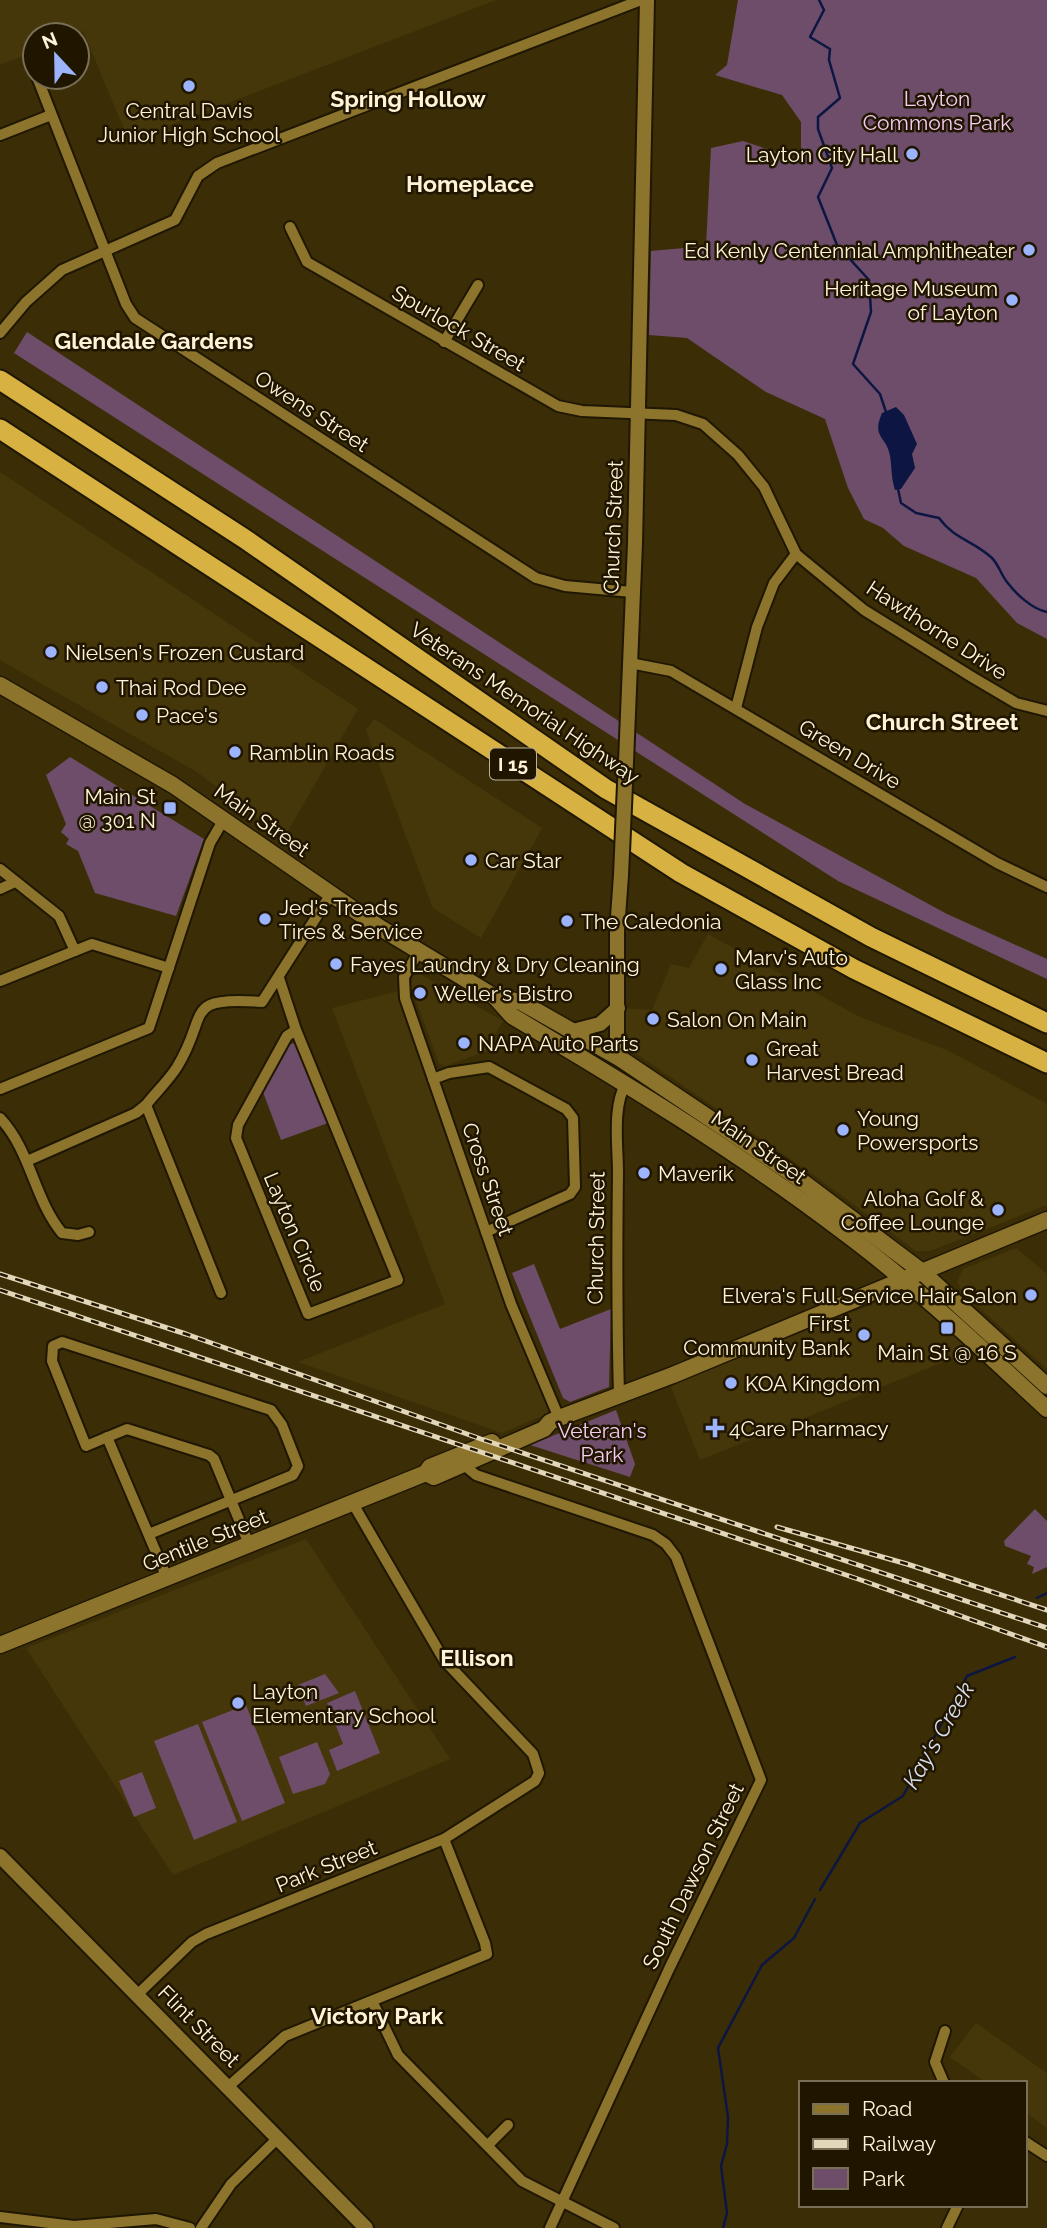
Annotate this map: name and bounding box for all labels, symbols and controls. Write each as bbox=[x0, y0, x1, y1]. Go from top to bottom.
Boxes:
north arrow bbox=[21, 21, 91, 91]
text: N bbox=[39, 27, 60, 53]
marker: Central Davis Junior High School bbox=[181, 78, 197, 94]
district label: Spring Hollow bbox=[330, 85, 487, 112]
park label: Layton Commons Park bbox=[863, 86, 1011, 135]
place label: Central Davis Junior High School bbox=[98, 98, 280, 147]
place label: Layton City Hall bbox=[746, 142, 898, 167]
marker: Layton City Hall bbox=[904, 146, 920, 162]
district label: Homeplace bbox=[406, 170, 534, 197]
place label: Ed Kenly Centennial Amphitheater bbox=[684, 238, 1016, 263]
marker: Ed Kenly Centennial Amphitheater bbox=[1021, 242, 1037, 258]
place label: Heritage Museum of Layton bbox=[824, 276, 998, 325]
street label: Spurlock Street bbox=[388, 280, 530, 376]
marker: Heritage Museum of Layton bbox=[1004, 292, 1020, 308]
district label: Glendale Gardens bbox=[55, 327, 253, 354]
street label: Owens Street bbox=[250, 365, 374, 457]
street label: Church Street bbox=[598, 460, 628, 594]
street label: Hawthorne Drive bbox=[862, 575, 1012, 685]
street label: Veterans Memorial Highway bbox=[406, 617, 644, 789]
place label: Nielsen's Frozen Custard bbox=[65, 640, 304, 665]
marker: Nielsen's Frozen Custard bbox=[43, 644, 59, 660]
place label: Thai Rod Dee bbox=[116, 675, 246, 700]
marker: Thai Rod Dee bbox=[94, 679, 110, 695]
place label: Pace's bbox=[156, 703, 218, 728]
marker: Pace's bbox=[134, 707, 150, 723]
district label: Church Street bbox=[866, 708, 1019, 735]
street label: Green Drive bbox=[795, 714, 905, 794]
place label: Ramblin Roads bbox=[249, 740, 395, 765]
marker: Ramblin Roads bbox=[227, 744, 243, 760]
road number: I 15 bbox=[490, 748, 536, 779]
street label: Main Street bbox=[210, 778, 314, 862]
place label: Main St @ 301 N bbox=[78, 784, 156, 833]
marker: Main St @ 301 N bbox=[162, 800, 178, 816]
place label: Car Star bbox=[485, 848, 562, 873]
marker: Car Star bbox=[463, 852, 479, 868]
place label: Jed's Treads Tires & Service bbox=[279, 895, 423, 944]
place label: The Caledonia bbox=[581, 909, 721, 934]
marker: Jed's Treads Tires & Service bbox=[257, 911, 273, 927]
marker: The Caledonia bbox=[559, 913, 575, 929]
place label: Marv's Auto Glass Inc bbox=[735, 945, 848, 994]
place label: Fayes Laundry & Dry Cleaning bbox=[350, 952, 640, 977]
marker: Fayes Laundry & Dry Cleaning bbox=[328, 956, 344, 972]
marker: Marv's Auto Glass Inc bbox=[713, 961, 729, 977]
place label: Weller's Bistro bbox=[434, 981, 573, 1006]
marker: Weller's Bistro bbox=[412, 985, 428, 1001]
place label: Salon On Main bbox=[667, 1007, 807, 1032]
marker: Salon On Main bbox=[645, 1011, 661, 1027]
place label: NAPA Auto Parts bbox=[478, 1031, 639, 1056]
marker: NAPA Auto Parts bbox=[456, 1035, 472, 1051]
place label: Great Harvest Bread bbox=[766, 1036, 904, 1085]
marker: Great Harvest Bread bbox=[744, 1052, 760, 1068]
street label: Main Street bbox=[707, 1105, 811, 1189]
place label: Young Powersports bbox=[857, 1106, 979, 1155]
street label: Cross Street bbox=[457, 1119, 519, 1239]
marker: Young Powersports bbox=[835, 1122, 851, 1138]
place label: Maverik bbox=[658, 1161, 734, 1186]
marker: Maverik bbox=[636, 1165, 652, 1181]
street label: Layton Circle bbox=[259, 1169, 331, 1295]
street label: Church Street bbox=[582, 1171, 610, 1305]
place label: Aloha Golf & Coffee Lounge bbox=[841, 1186, 984, 1235]
marker: Aloha Golf & Coffee Lounge bbox=[990, 1202, 1006, 1218]
place label: Elvera's Full Service Hair Salon bbox=[722, 1283, 1017, 1308]
marker: Elvera's Full Service Hair Salon bbox=[1023, 1287, 1039, 1303]
place label: First Community Bank bbox=[683, 1311, 850, 1360]
marker: Main St @ 16 S bbox=[939, 1320, 955, 1336]
marker: First Community Bank bbox=[856, 1327, 872, 1343]
place label: Main St @ 16 S bbox=[877, 1340, 1017, 1365]
place label: KOA Kingdom bbox=[745, 1371, 880, 1396]
marker: KOA Kingdom bbox=[723, 1375, 739, 1391]
place label: 4Care Pharmacy bbox=[729, 1416, 889, 1441]
park label: Veteran's Park bbox=[557, 1418, 647, 1467]
marker: 4Care Pharmacy bbox=[707, 1420, 723, 1436]
street label: Gentile Street bbox=[139, 1504, 271, 1576]
district label: Ellison bbox=[440, 1644, 514, 1671]
water label: Kay's Creek bbox=[897, 1677, 979, 1793]
place label: Layton Elementary School bbox=[252, 1679, 436, 1728]
marker: Layton Elementary School bbox=[230, 1695, 246, 1711]
street label: South Dawson Street bbox=[637, 1779, 749, 1973]
street label: Park Street bbox=[272, 1834, 380, 1898]
street label: Flint Street bbox=[153, 1980, 245, 2072]
district label: Victory Park bbox=[311, 2002, 443, 2029]
legend bbox=[799, 2081, 1026, 2207]
text: Road bbox=[862, 2096, 912, 2121]
text: Railway bbox=[862, 2131, 936, 2156]
text: Park bbox=[862, 2166, 905, 2191]

